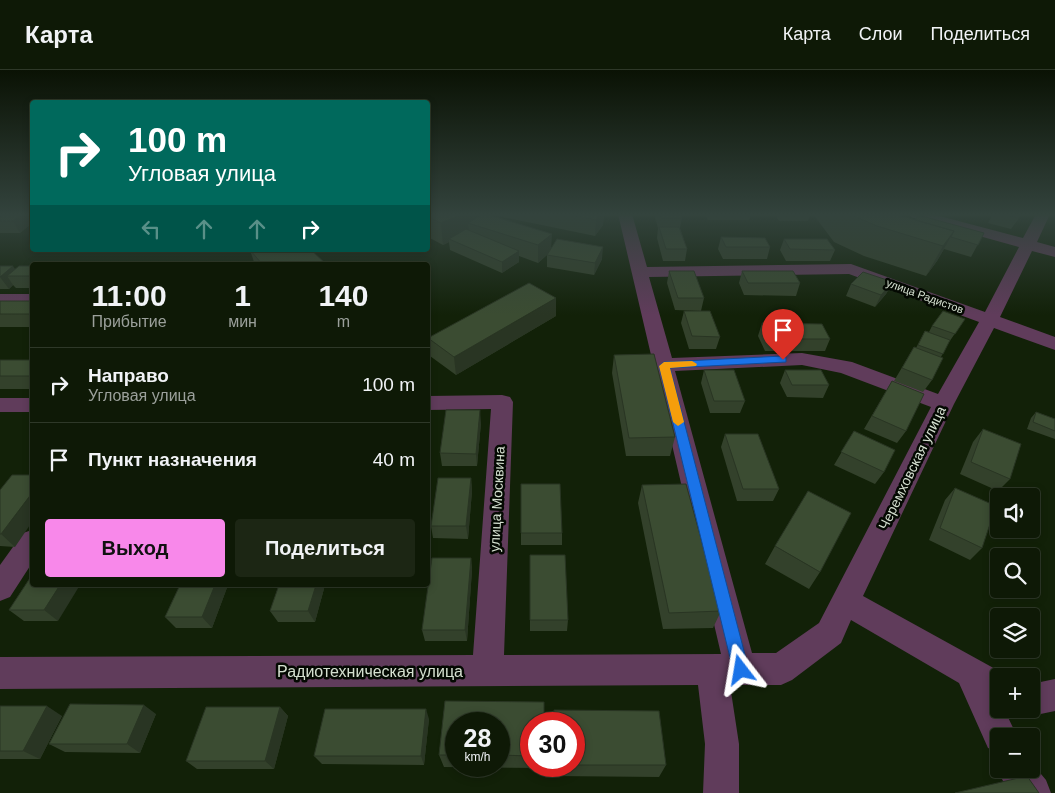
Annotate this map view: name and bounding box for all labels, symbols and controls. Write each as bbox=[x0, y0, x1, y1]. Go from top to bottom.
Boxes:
text: Карта bbox=[25, 21, 93, 48]
text: Карта bbox=[783, 24, 831, 44]
text: Слои bbox=[859, 24, 903, 44]
text: Поделиться bbox=[931, 24, 1030, 44]
icon: right bbox=[45, 120, 110, 185]
text: 100 m bbox=[128, 120, 227, 159]
text: Угловая улица bbox=[128, 161, 276, 186]
icon: left bbox=[137, 215, 165, 243]
icon: ahead bbox=[190, 215, 218, 243]
icon: ahead bbox=[243, 215, 271, 243]
icon: right bbox=[296, 215, 324, 243]
street label: улица Радистов bbox=[885, 276, 965, 316]
text: 11:00 bbox=[92, 279, 167, 312]
text: 1 bbox=[234, 279, 251, 312]
text: 140 bbox=[318, 279, 368, 312]
pin bbox=[762, 309, 804, 360]
text: Прибытие bbox=[91, 313, 167, 330]
text: мин bbox=[228, 313, 257, 330]
text: m bbox=[337, 313, 350, 330]
icon: arrive bbox=[769, 316, 797, 344]
text: Направо bbox=[88, 365, 169, 386]
icon: right bbox=[45, 371, 73, 399]
text: 100 m bbox=[362, 374, 415, 395]
text: Угловая улица bbox=[88, 387, 196, 404]
street label: Черемховская улица bbox=[875, 403, 949, 532]
icon: arrive bbox=[45, 446, 73, 474]
street label: улица Москвина bbox=[486, 446, 508, 552]
text: Пункт назначения bbox=[88, 449, 257, 470]
text: 40 m bbox=[373, 449, 415, 470]
map controls bbox=[990, 488, 1040, 778]
button: sound bbox=[990, 488, 1040, 538]
button: Выход bbox=[45, 519, 225, 577]
button: Поделиться bbox=[235, 519, 415, 577]
button: search bbox=[990, 548, 1040, 598]
button: layers bbox=[990, 608, 1040, 658]
position arrow bbox=[714, 643, 766, 695]
street label: Радиотехническая улица bbox=[277, 663, 463, 680]
button: + bbox=[990, 668, 1040, 718]
speed limit sign: 30 bbox=[520, 712, 585, 777]
text: 28 bbox=[464, 724, 491, 752]
button: − bbox=[990, 728, 1040, 778]
text: km/h bbox=[464, 750, 491, 764]

